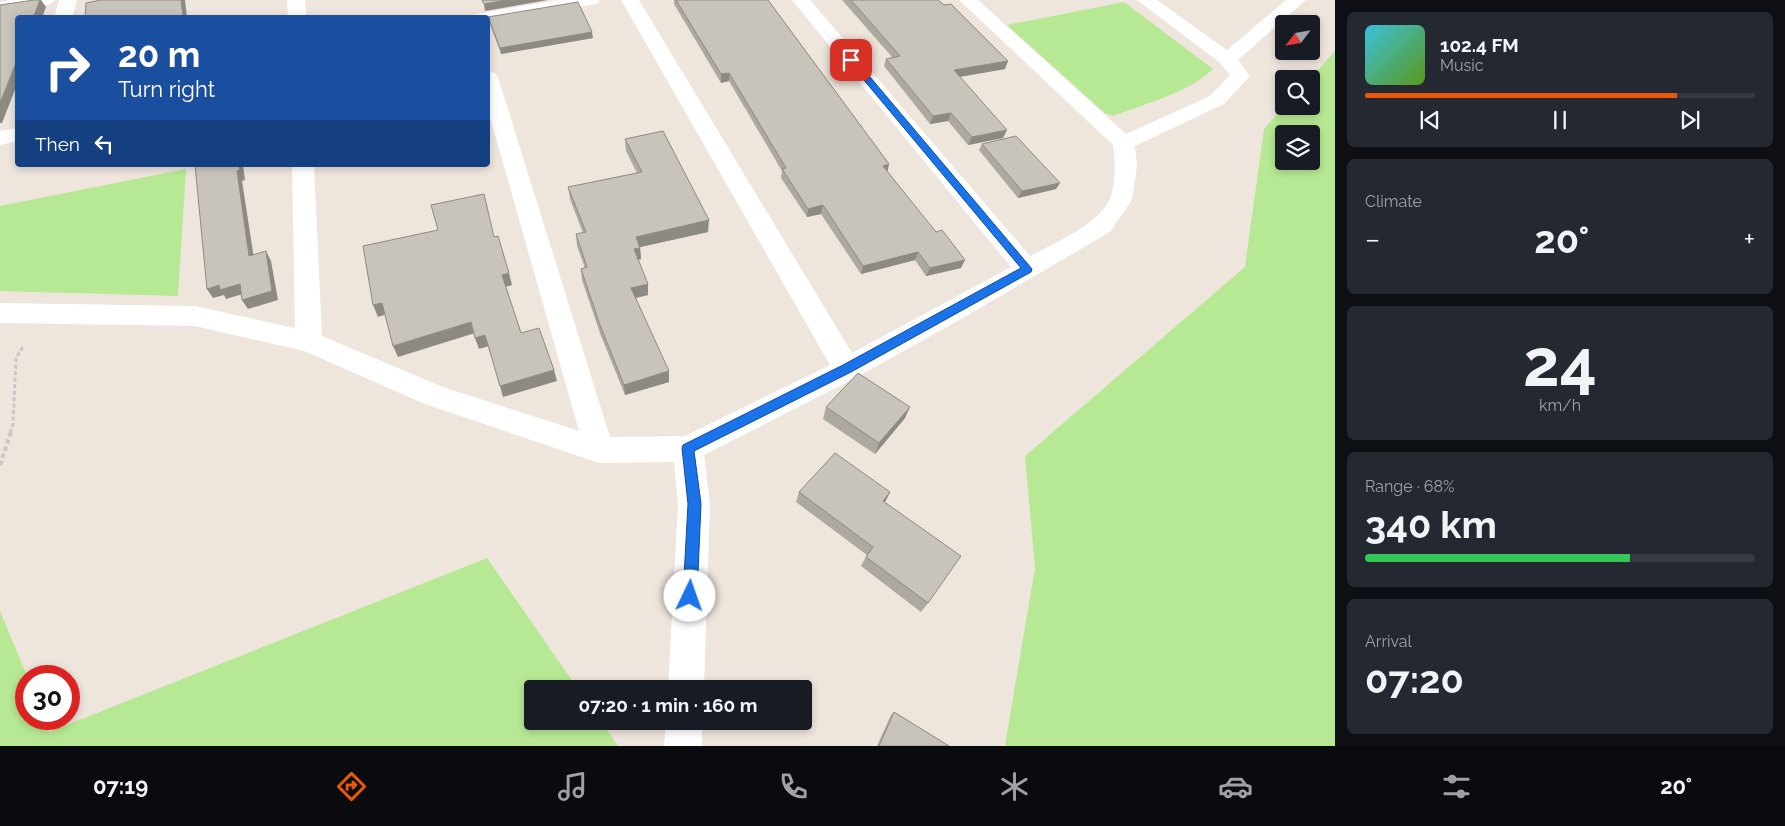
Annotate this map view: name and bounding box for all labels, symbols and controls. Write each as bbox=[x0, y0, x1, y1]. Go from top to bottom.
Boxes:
north arrow bbox=[1275, 15, 1320, 60]
map controls bbox=[1275, 15, 1320, 170]
text: 20 m bbox=[118, 34, 200, 75]
text: 102.4 FM bbox=[1440, 34, 1519, 56]
icon: right bbox=[35, 35, 100, 100]
pin bbox=[830, 39, 872, 81]
icon: arrive bbox=[837, 46, 865, 74]
text: Music bbox=[1440, 56, 1484, 75]
button: search bbox=[1275, 70, 1320, 115]
text: Turn right bbox=[118, 76, 215, 102]
icon: previous bbox=[1416, 106, 1444, 134]
icon: pause bbox=[1546, 106, 1574, 134]
icon: next bbox=[1676, 106, 1704, 134]
button: layers bbox=[1275, 125, 1320, 170]
icon: left bbox=[90, 130, 118, 158]
text: Then bbox=[35, 133, 80, 155]
text: Climate bbox=[1365, 192, 1422, 211]
text: 20° bbox=[1534, 217, 1589, 262]
text: − bbox=[1365, 223, 1380, 256]
text: + bbox=[1743, 223, 1755, 256]
text: 24 bbox=[1523, 325, 1597, 401]
text: km/h bbox=[1539, 396, 1581, 415]
text: Range · 68% bbox=[1365, 477, 1454, 496]
text: 340 km bbox=[1365, 502, 1497, 547]
position arrow bbox=[663, 569, 715, 621]
text: Arrival bbox=[1365, 632, 1412, 651]
text: 07:20 bbox=[1365, 657, 1464, 702]
speed limit sign: 30 bbox=[15, 665, 80, 730]
text: 07:20 · 1 min · 160 m bbox=[579, 694, 757, 716]
icon: directions bbox=[334, 769, 369, 804]
icon: music bbox=[555, 769, 590, 804]
icon: phone bbox=[776, 769, 811, 804]
icon: climate bbox=[997, 769, 1032, 804]
icon: car bbox=[1218, 769, 1253, 804]
icon: filters bbox=[1439, 769, 1474, 804]
text: 07:19 bbox=[93, 773, 148, 799]
text: 20° bbox=[1660, 773, 1692, 799]

